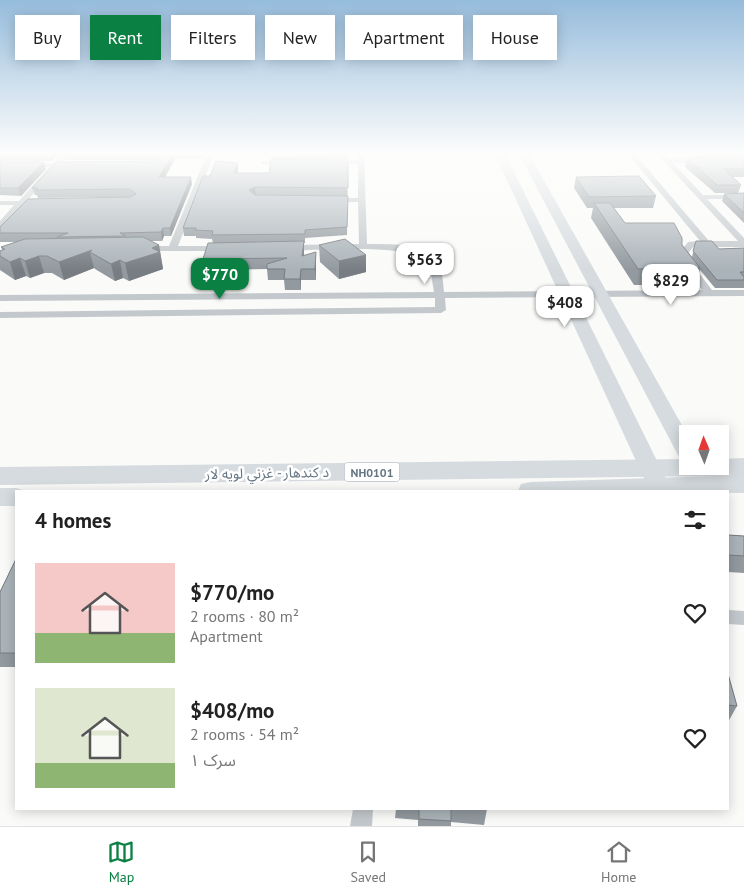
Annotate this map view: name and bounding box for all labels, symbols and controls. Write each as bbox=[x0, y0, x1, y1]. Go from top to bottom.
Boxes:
chip: Buy bbox=[15, 15, 80, 60]
chip: Rent bbox=[90, 15, 161, 60]
chip: Filters bbox=[171, 15, 255, 60]
chip: New bbox=[265, 15, 335, 60]
chip: Apartment bbox=[345, 15, 463, 60]
chip: House bbox=[473, 15, 557, 60]
pin: $563 bbox=[395, 242, 455, 285]
text: $563 bbox=[407, 249, 443, 269]
pin: $770 bbox=[190, 258, 250, 300]
text: $770 bbox=[202, 264, 238, 284]
pin: $829 bbox=[641, 264, 701, 306]
text: $829 bbox=[653, 270, 689, 290]
pin: $408 bbox=[535, 286, 595, 328]
text: $408 bbox=[547, 292, 583, 312]
north arrow bbox=[679, 425, 729, 475]
map controls bbox=[679, 425, 729, 475]
road number: NH0101 bbox=[344, 462, 400, 482]
street label: د کندهار - غزني لويه لار bbox=[204, 463, 330, 485]
icon: filters bbox=[681, 506, 709, 534]
text: 4 homes bbox=[35, 507, 111, 534]
text: $770/mo bbox=[190, 579, 274, 606]
icon: home bbox=[75, 583, 135, 643]
icon: heart bbox=[681, 599, 709, 627]
text: 2 rooms · 80 m² bbox=[190, 606, 299, 626]
text: Apartment bbox=[190, 626, 263, 646]
text: $408/mo bbox=[190, 697, 274, 724]
icon: home bbox=[75, 708, 135, 768]
text: 2 rooms · 54 m² bbox=[190, 724, 299, 744]
icon: heart bbox=[681, 724, 709, 752]
text: سرک ۱ bbox=[190, 750, 236, 770]
tab: Map bbox=[107, 838, 135, 886]
tab: Saved bbox=[350, 838, 386, 886]
tab: Home bbox=[601, 838, 636, 886]

